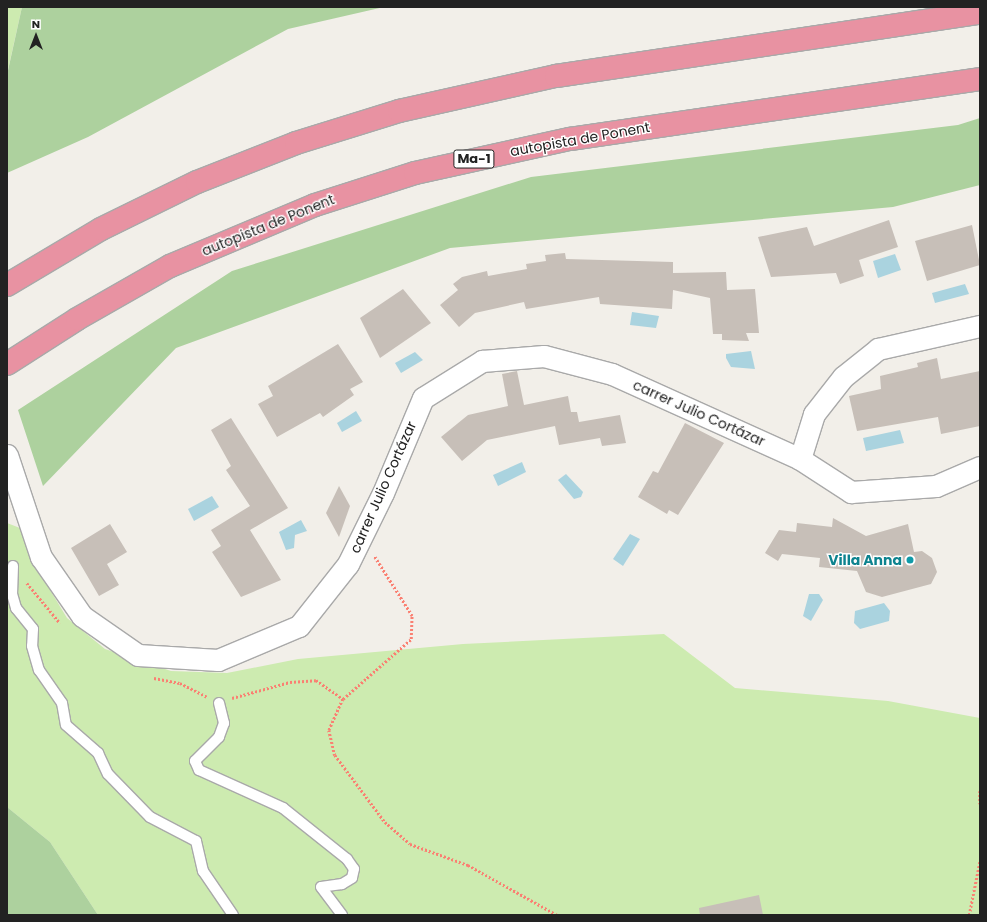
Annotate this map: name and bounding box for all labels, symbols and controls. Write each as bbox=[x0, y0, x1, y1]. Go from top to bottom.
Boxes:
north arrow bbox=[16, 16, 56, 56]
text: N bbox=[32, 16, 40, 32]
street label: autopista de Ponent bbox=[509, 118, 651, 160]
road number: Ma-1 bbox=[453, 148, 495, 170]
street label: autopista de Ponent bbox=[199, 191, 337, 259]
street label: carrer Julio Cortázar bbox=[630, 376, 768, 450]
street label: carrer Julio Cortázar bbox=[346, 418, 420, 556]
place label: Villa Anna bbox=[828, 552, 902, 568]
marker: Villa Anna bbox=[905, 555, 915, 565]

